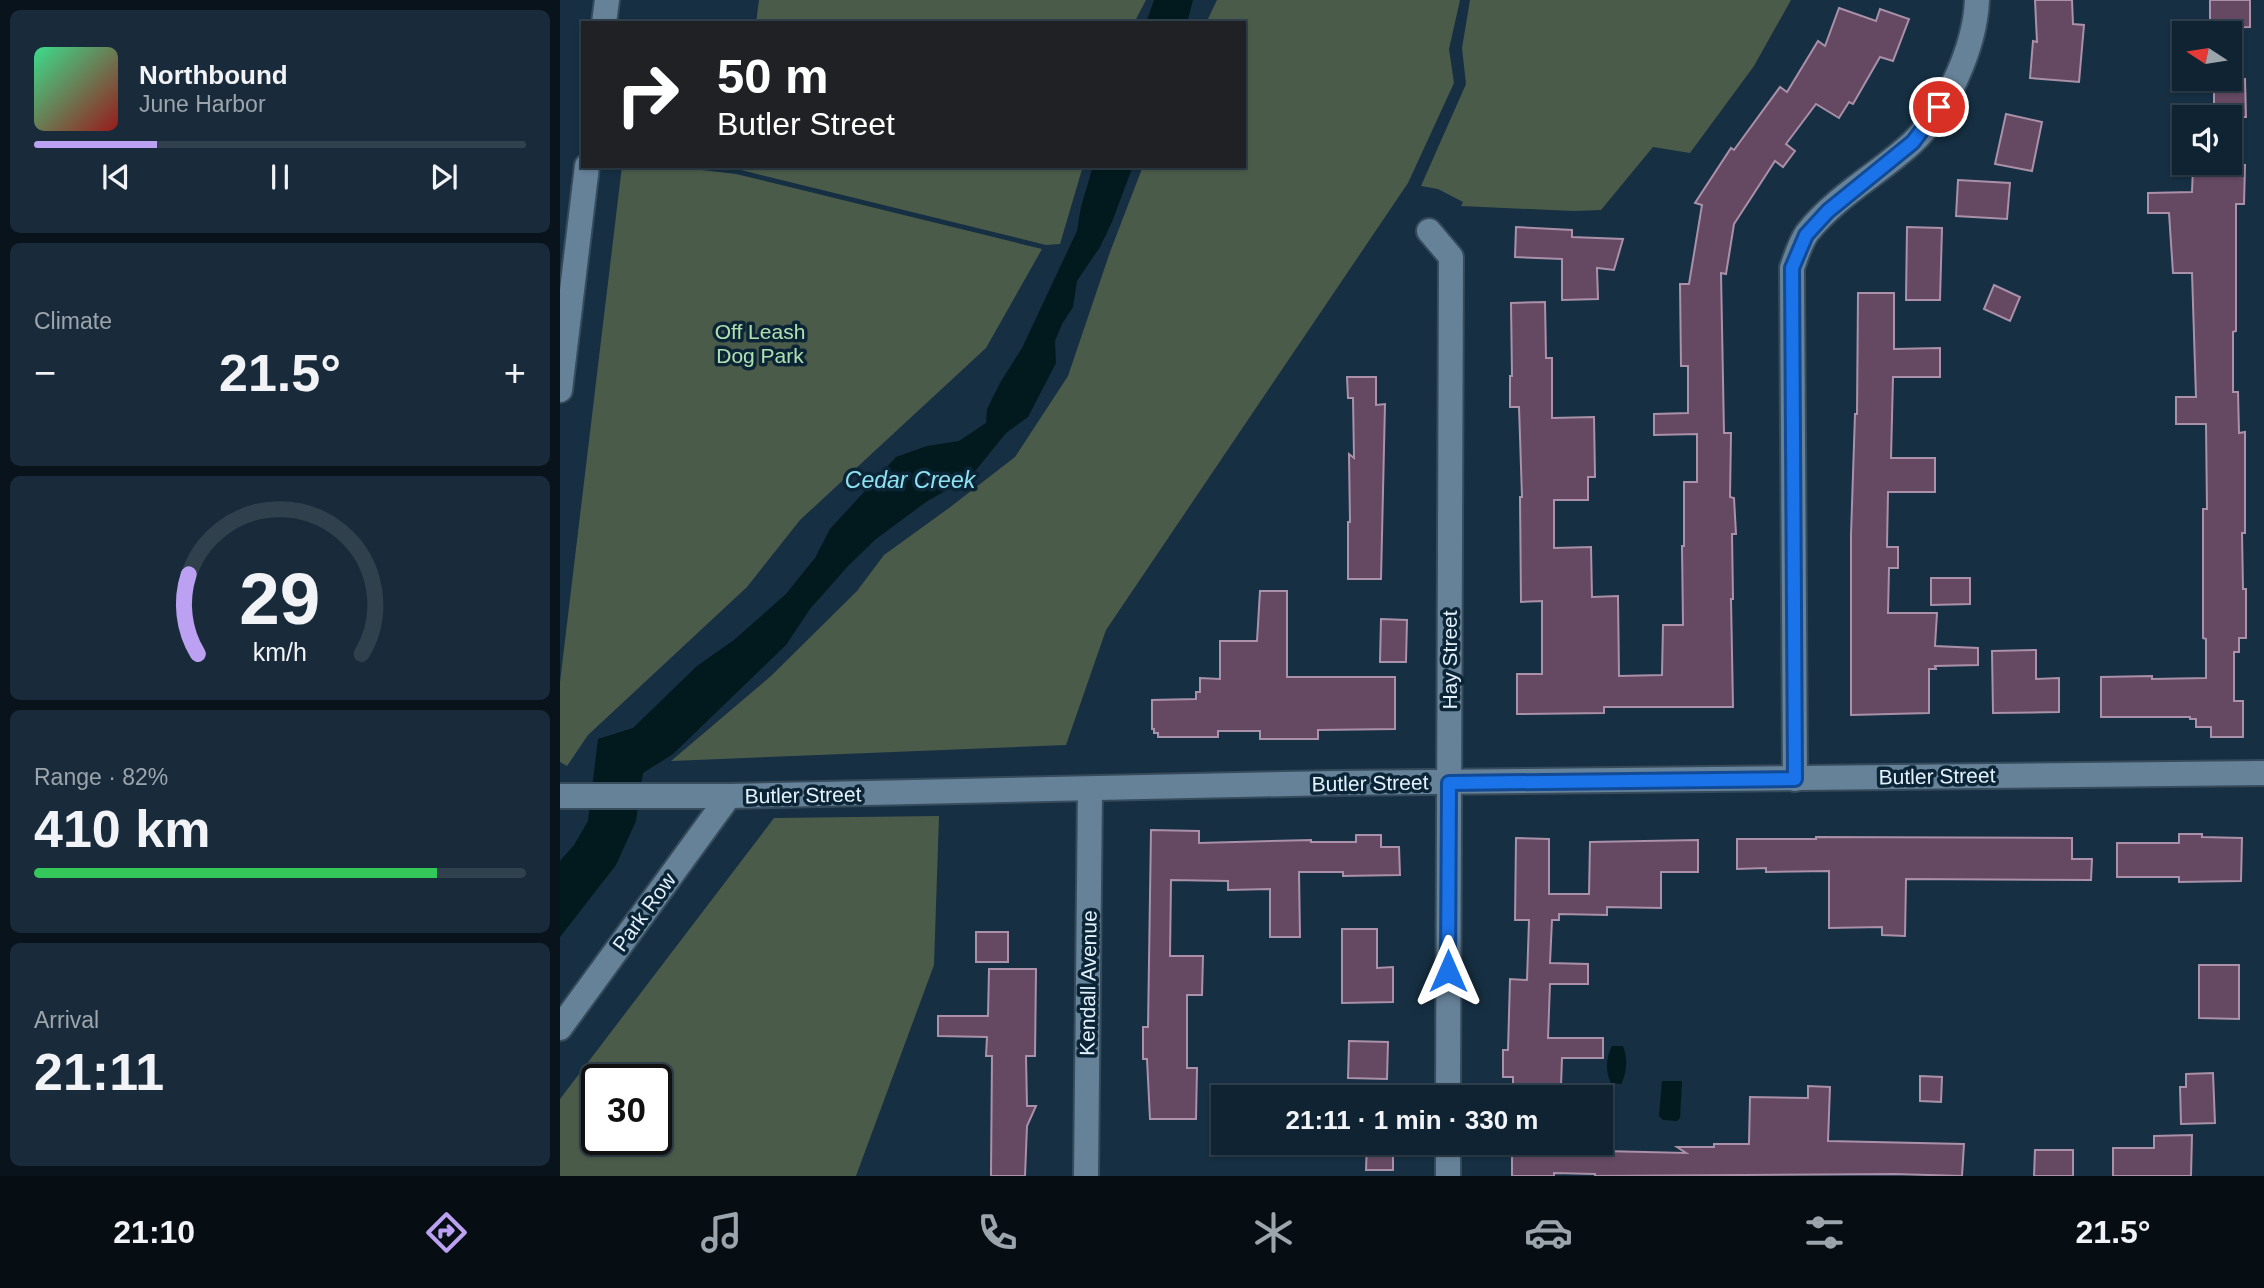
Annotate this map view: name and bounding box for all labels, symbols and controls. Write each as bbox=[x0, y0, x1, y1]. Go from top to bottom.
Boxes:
north arrow bbox=[2172, 21, 2242, 91]
map controls bbox=[2172, 21, 2242, 175]
icon: right bbox=[602, 49, 693, 140]
text: 50 m bbox=[717, 49, 829, 103]
text: Northbound bbox=[139, 60, 288, 90]
pin bbox=[1909, 77, 1969, 137]
icon: arrive bbox=[1920, 88, 1958, 126]
text: June Harbor bbox=[139, 91, 266, 117]
button: sound bbox=[2172, 105, 2242, 175]
text: Butler Street bbox=[717, 106, 895, 142]
icon: previous bbox=[97, 158, 135, 196]
icon: pause bbox=[261, 158, 299, 196]
icon: next bbox=[425, 158, 463, 196]
text: Climate bbox=[34, 308, 112, 334]
park label: Off Leash Dog Park bbox=[715, 320, 805, 367]
text: 21.5° bbox=[219, 344, 341, 402]
text: − bbox=[34, 352, 56, 394]
text: + bbox=[504, 352, 526, 394]
water label: Cedar Creek bbox=[845, 467, 977, 493]
text: 29 bbox=[240, 558, 320, 639]
street label: Hay Street bbox=[1438, 610, 1461, 710]
text: km/h bbox=[253, 638, 307, 666]
street label: Butler Street bbox=[1878, 763, 1996, 789]
text: Range · 82% bbox=[34, 764, 168, 790]
street label: Butler Street bbox=[1311, 770, 1429, 796]
street label: Butler Street bbox=[744, 782, 862, 808]
text: 410 km bbox=[34, 800, 210, 858]
street label: Park Row bbox=[608, 868, 681, 956]
street label: Kendall Avenue bbox=[1075, 910, 1101, 1056]
position arrow bbox=[1411, 934, 1485, 1008]
text: Arrival bbox=[34, 1007, 99, 1033]
text: 21:11 bbox=[34, 1043, 164, 1101]
speed limit sign: 30 bbox=[581, 1064, 672, 1155]
text: 21:11 · 1 min · 330 m bbox=[1286, 1105, 1538, 1135]
icon: directions bbox=[422, 1208, 471, 1257]
icon: music bbox=[697, 1208, 746, 1257]
icon: phone bbox=[973, 1208, 1022, 1257]
icon: climate bbox=[1249, 1208, 1298, 1257]
icon: car bbox=[1524, 1208, 1573, 1257]
icon: filters bbox=[1800, 1208, 1849, 1257]
text: 21:10 bbox=[113, 1214, 195, 1250]
text: 21.5° bbox=[2076, 1214, 2151, 1250]

